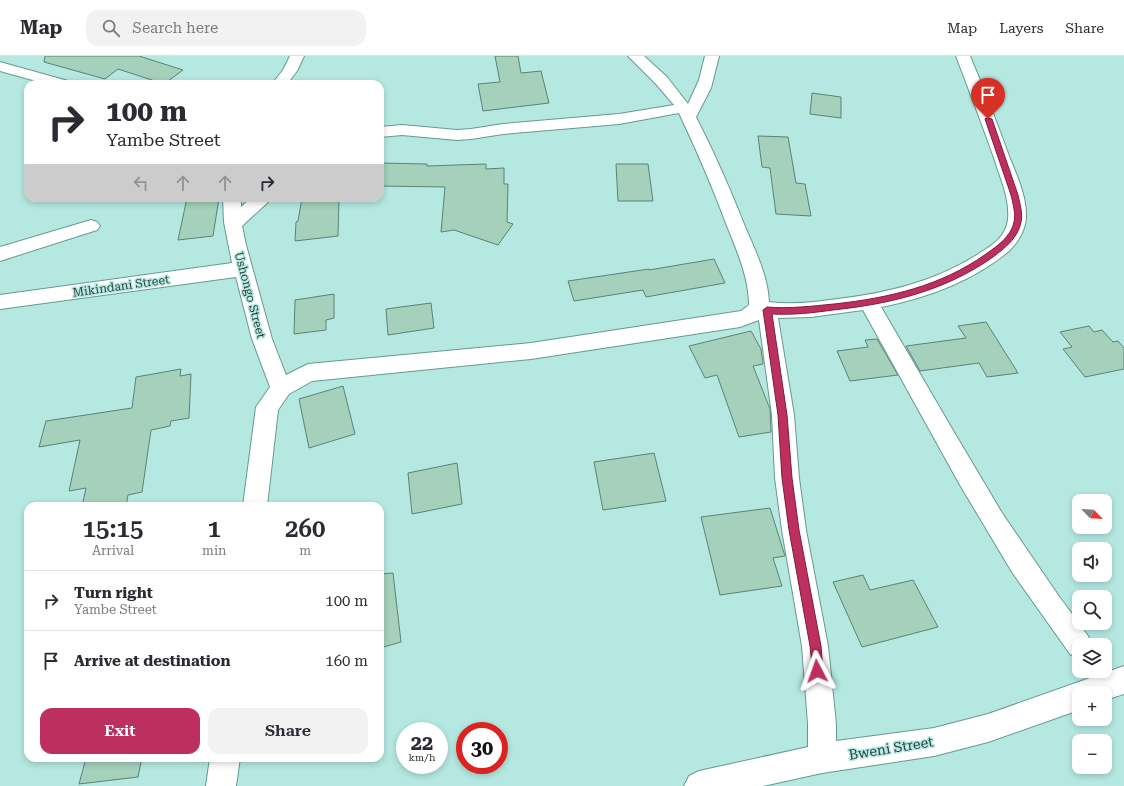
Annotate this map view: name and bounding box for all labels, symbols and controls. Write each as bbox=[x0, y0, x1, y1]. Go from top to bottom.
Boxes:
search box bbox=[86, 10, 366, 46]
text: Map bbox=[20, 16, 62, 39]
icon: search bbox=[100, 17, 122, 39]
text: Search here bbox=[132, 19, 218, 37]
text: Map bbox=[947, 20, 977, 36]
text: Layers bbox=[999, 20, 1043, 36]
text: Share bbox=[1065, 20, 1104, 36]
pin bbox=[971, 78, 1005, 119]
icon: arrive bbox=[977, 84, 999, 106]
text: 100 m bbox=[106, 95, 187, 128]
icon: right bbox=[40, 96, 92, 148]
text: Yambe Street bbox=[106, 129, 221, 150]
icon: left bbox=[130, 172, 152, 194]
icon: ahead bbox=[172, 172, 194, 194]
icon: ahead bbox=[214, 172, 236, 194]
icon: right bbox=[256, 172, 278, 194]
street label: Ushongo Street bbox=[232, 250, 268, 340]
street label: Mikindani Street bbox=[72, 272, 171, 300]
north arrow bbox=[1072, 494, 1112, 534]
map controls bbox=[1072, 494, 1112, 774]
text: 15:15 bbox=[83, 515, 143, 543]
text: 1 bbox=[208, 515, 221, 543]
text: 260 bbox=[285, 515, 325, 543]
button: sound bbox=[1072, 542, 1112, 582]
text: Arrival bbox=[92, 543, 134, 558]
text: min bbox=[202, 543, 226, 558]
text: m bbox=[299, 543, 311, 558]
text: Turn right bbox=[74, 584, 153, 602]
icon: right bbox=[40, 590, 62, 612]
button: search bbox=[1072, 590, 1112, 630]
text: 100 m bbox=[325, 592, 368, 610]
text: Yambe Street bbox=[74, 602, 157, 617]
button: layers bbox=[1072, 638, 1112, 678]
icon: arrive bbox=[40, 650, 62, 672]
position arrow bbox=[796, 650, 838, 692]
text: Arrive at destination bbox=[74, 652, 230, 670]
text: 160 m bbox=[325, 652, 368, 670]
button: + bbox=[1072, 686, 1112, 726]
button: Exit bbox=[40, 708, 200, 754]
button: Share bbox=[208, 708, 368, 754]
speed limit sign: 30 bbox=[456, 722, 508, 774]
text: 22 bbox=[411, 731, 433, 755]
street label: Bweni Street bbox=[848, 733, 934, 763]
button: − bbox=[1072, 734, 1112, 774]
text: km/h bbox=[409, 752, 435, 763]

